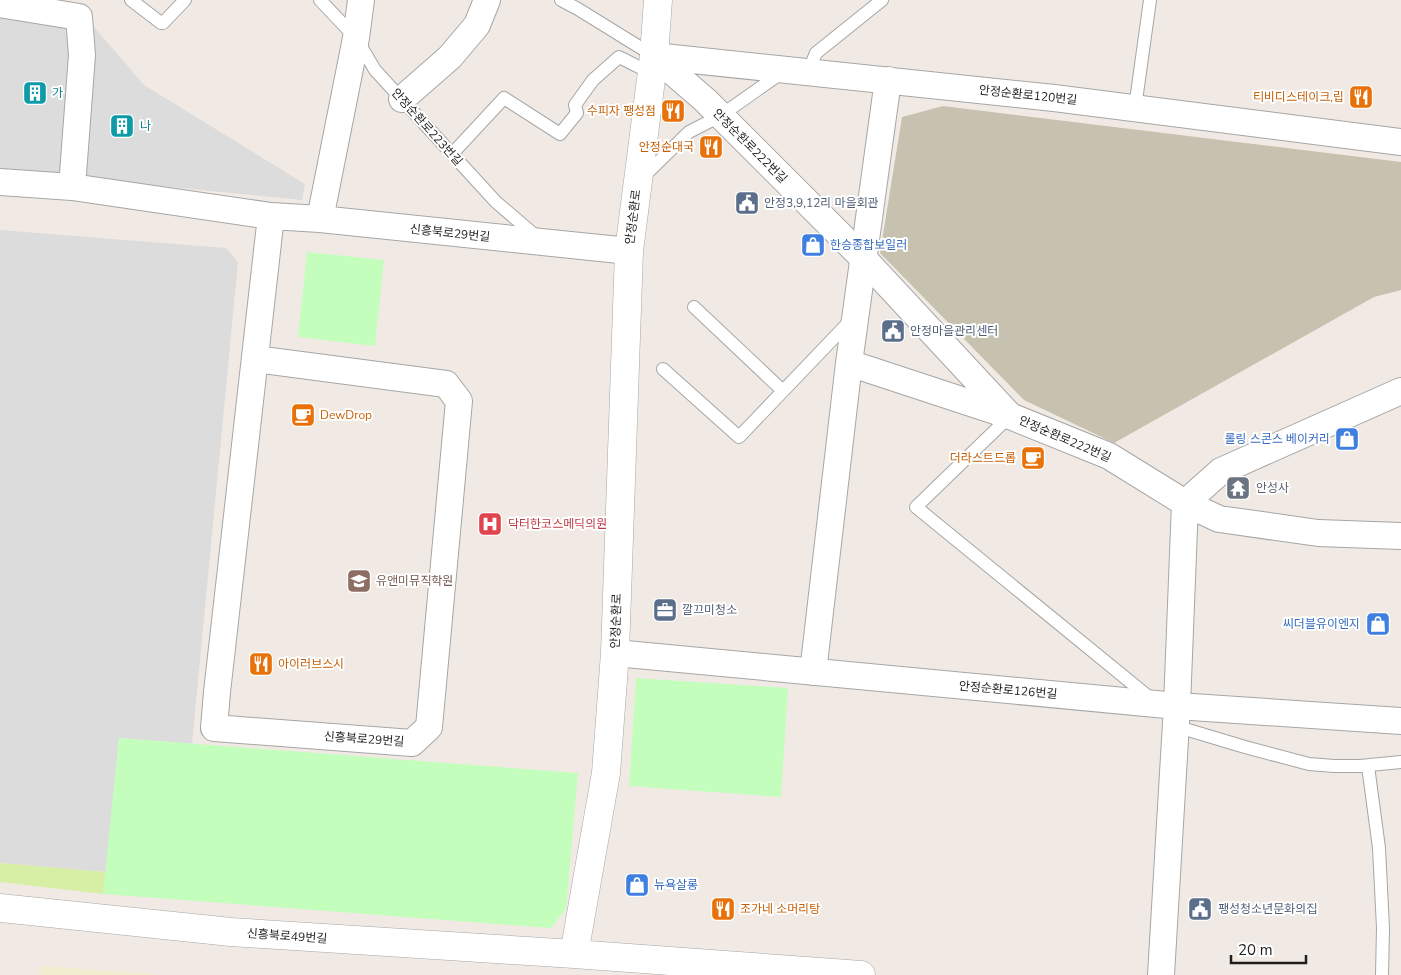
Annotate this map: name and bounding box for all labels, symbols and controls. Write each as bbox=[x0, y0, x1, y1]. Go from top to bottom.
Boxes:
building icon: 가 bbox=[22, 80, 48, 106]
street label: 안정순환로120번길 bbox=[978, 82, 1078, 108]
restaurant icon: 티비디스테이크,립 bbox=[1348, 84, 1374, 110]
place label: 가 bbox=[52, 85, 63, 101]
street label: 안정순환로223번길 bbox=[388, 85, 466, 169]
place label: 티비디스테이크,립 bbox=[1253, 89, 1344, 105]
restaurant icon: 수피자 팽성점 bbox=[660, 98, 686, 124]
place label: 수피자 팽성점 bbox=[587, 103, 656, 119]
street label: 안정순환로222번길 bbox=[709, 105, 791, 187]
building icon: 나 bbox=[109, 113, 135, 139]
place label: 나 bbox=[140, 118, 151, 134]
restaurant icon: 안정순대국 bbox=[698, 134, 724, 160]
place label: 안정순대국 bbox=[639, 139, 694, 155]
street label: 안정순환로 bbox=[622, 189, 644, 245]
public building icon: 안정3,9,12리 마을회관 bbox=[734, 190, 760, 216]
place label: 안정3,9,12리 마을회관 bbox=[764, 195, 879, 211]
street label: 신흥북로29번길 bbox=[409, 221, 491, 245]
shop icon: 한승종합보일러 bbox=[800, 232, 826, 258]
place label: 한승종합보일러 bbox=[830, 237, 907, 253]
public building icon: 안정마을관리센터 bbox=[880, 318, 906, 344]
place label: 안정마을관리센터 bbox=[910, 323, 998, 339]
cafe icon: DewDrop bbox=[290, 402, 316, 428]
place label: DewDrop bbox=[320, 407, 372, 423]
street label: 안정순환로222번길 bbox=[1016, 412, 1114, 466]
shop icon: 롤링 스콘스 베이커리 bbox=[1334, 426, 1360, 452]
place label: 롤링 스콘스 베이커리 bbox=[1224, 431, 1330, 447]
cafe icon: 더라스트드롭 bbox=[1020, 445, 1046, 471]
place label: 더라스트드롭 bbox=[950, 450, 1016, 466]
temple icon: 안성사 bbox=[1225, 475, 1251, 501]
place label: 안성사 bbox=[1256, 480, 1289, 496]
hospital icon: 닥터한코스메딕의원 bbox=[477, 511, 503, 537]
place label: 닥터한코스메딕의원 bbox=[508, 516, 607, 532]
school or university icon: 유앤미뮤직학원 bbox=[346, 568, 372, 594]
place label: 유앤미뮤직학원 bbox=[376, 573, 453, 589]
street label: 안정순환로 bbox=[607, 593, 625, 649]
office icon: 깔끄미청소 bbox=[652, 597, 678, 623]
place label: 깔끄미청소 bbox=[682, 602, 737, 618]
shop icon: 씨더블유이엔지 bbox=[1365, 611, 1391, 637]
place label: 씨더블유이엔지 bbox=[1283, 616, 1360, 632]
restaurant icon: 아이러브스시 bbox=[248, 651, 274, 677]
place label: 아이러브스시 bbox=[278, 656, 344, 672]
street label: 안정순환로126번길 bbox=[958, 678, 1058, 702]
street label: 신흥북로29번길 bbox=[323, 728, 405, 750]
shop icon: 뉴욕살롱 bbox=[624, 872, 650, 898]
place label: 뉴욕살롱 bbox=[654, 877, 698, 893]
restaurant icon: 조가네 소머리탕 bbox=[710, 896, 736, 922]
public building icon: 팽성청소년문화의집 bbox=[1187, 896, 1213, 922]
place label: 조가네 소머리탕 bbox=[740, 901, 820, 917]
place label: 팽성청소년문화의집 bbox=[1218, 901, 1317, 917]
street label: 신흥북로49번길 bbox=[246, 925, 328, 947]
scale bar bbox=[1231, 932, 1306, 964]
text: 20 m bbox=[1238, 940, 1273, 960]

